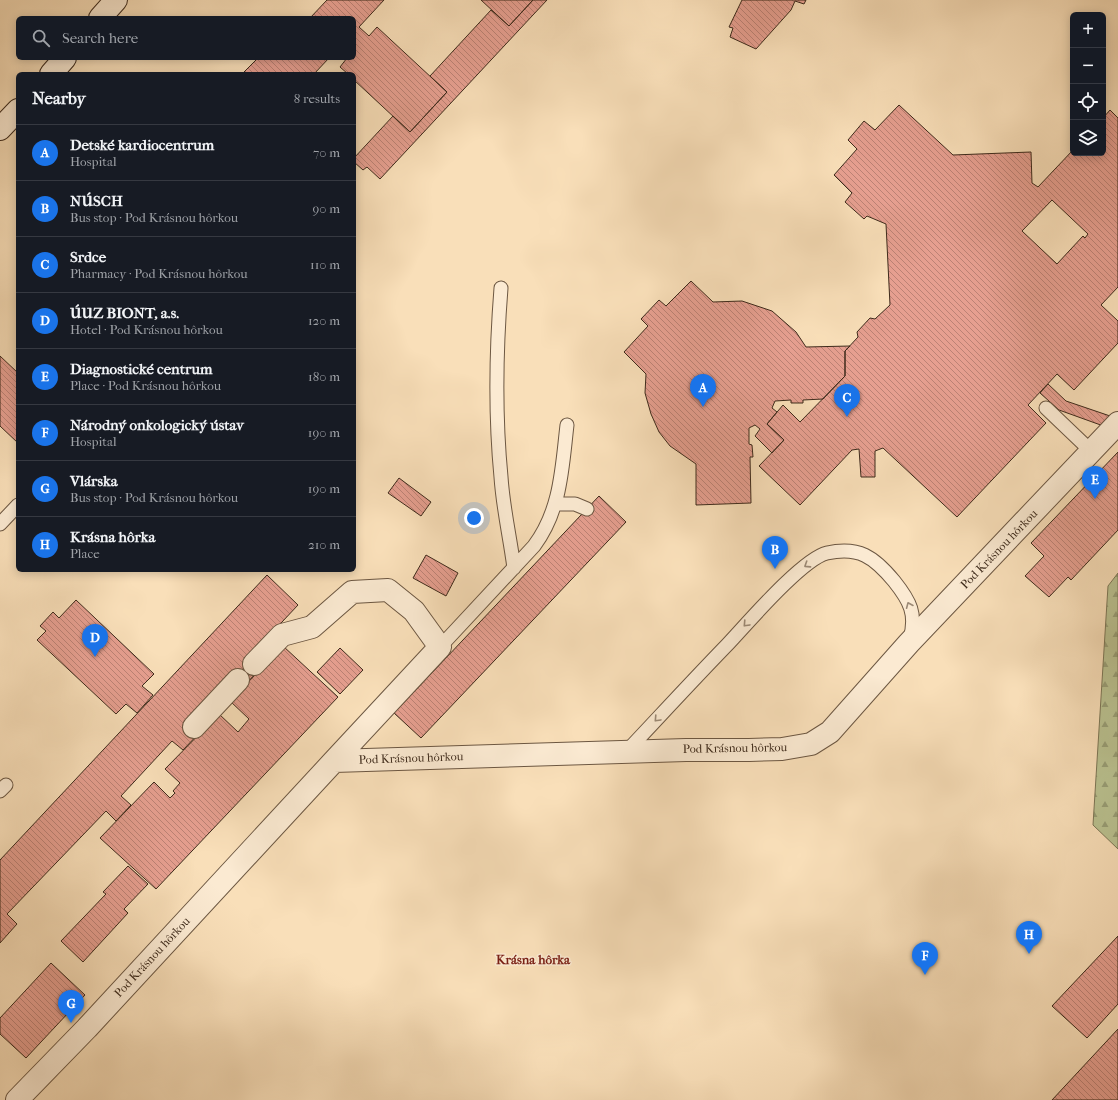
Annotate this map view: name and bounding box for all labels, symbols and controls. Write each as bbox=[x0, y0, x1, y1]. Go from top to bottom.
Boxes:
map controls bbox=[1070, 12, 1106, 156]
button: + bbox=[1070, 12, 1106, 48]
search box bbox=[16, 16, 356, 60]
icon: search bbox=[30, 27, 52, 49]
text: Search here bbox=[62, 29, 138, 47]
button: − bbox=[1070, 48, 1106, 84]
button: locate bbox=[1070, 84, 1106, 120]
text: Nearby bbox=[32, 88, 86, 108]
text: 8 results bbox=[294, 91, 340, 106]
button: layers bbox=[1070, 120, 1106, 156]
text: Detské kardiocentrum bbox=[70, 136, 214, 154]
text: A bbox=[41, 145, 49, 160]
text: 70 m bbox=[313, 145, 340, 160]
text: Hospital bbox=[70, 154, 117, 169]
text: NÚSCH bbox=[70, 192, 123, 210]
text: B bbox=[41, 201, 49, 216]
text: 90 m bbox=[312, 201, 340, 216]
text: Bus stop · Pod Krásnou hôrkou bbox=[70, 210, 238, 225]
text: Srdce bbox=[70, 248, 106, 266]
text: C bbox=[41, 257, 49, 272]
text: 110 m bbox=[310, 257, 340, 272]
text: Pharmacy · Pod Krásnou hôrkou bbox=[70, 266, 248, 281]
text: ÚUZ BIONT, a.s. bbox=[70, 304, 179, 322]
text: D bbox=[40, 313, 50, 328]
text: 120 m bbox=[308, 313, 340, 328]
text: Hotel · Pod Krásnou hôrkou bbox=[70, 322, 223, 337]
text: Diagnostické centrum bbox=[70, 360, 212, 378]
text: E bbox=[41, 369, 49, 384]
text: 180 m bbox=[308, 369, 340, 384]
pin: A bbox=[690, 374, 716, 407]
text: Place · Pod Krásnou hôrkou bbox=[70, 378, 221, 393]
pin: C bbox=[834, 384, 860, 417]
text: Národný onkologický ústav bbox=[70, 416, 244, 434]
text: F bbox=[42, 425, 48, 440]
text: 190 m bbox=[308, 425, 340, 440]
text: Hospital bbox=[70, 434, 117, 449]
pin: E bbox=[1082, 466, 1108, 499]
text: Vlárska bbox=[70, 472, 118, 490]
text: G bbox=[40, 481, 50, 496]
text: 190 m bbox=[308, 481, 340, 496]
text: Bus stop · Pod Krásnou hôrkou bbox=[70, 490, 238, 505]
street label: Pod Krásnou hôrkou bbox=[958, 506, 1041, 592]
your location bbox=[464, 508, 484, 528]
text: Krásna hôrka bbox=[70, 528, 155, 546]
pin: B bbox=[762, 536, 788, 569]
text: H bbox=[40, 537, 50, 552]
text: 210 m bbox=[308, 537, 340, 552]
text: Place bbox=[70, 546, 100, 561]
one-way arrow bbox=[805, 560, 812, 567]
one-way arrow bbox=[906, 602, 914, 610]
one-way arrow bbox=[743, 619, 751, 627]
pin: D bbox=[82, 624, 108, 657]
one-way arrow bbox=[654, 714, 662, 722]
street label: Pod Krásnou hôrkou bbox=[683, 740, 788, 756]
street label: Pod Krásnou hôrkou bbox=[358, 749, 464, 767]
street label: Pod Krásnou hôrkou bbox=[111, 914, 193, 1000]
pin: H bbox=[1016, 921, 1042, 954]
pin: F bbox=[912, 942, 938, 975]
district label: Krásna hôrka bbox=[496, 952, 571, 967]
pin: G bbox=[58, 990, 84, 1023]

